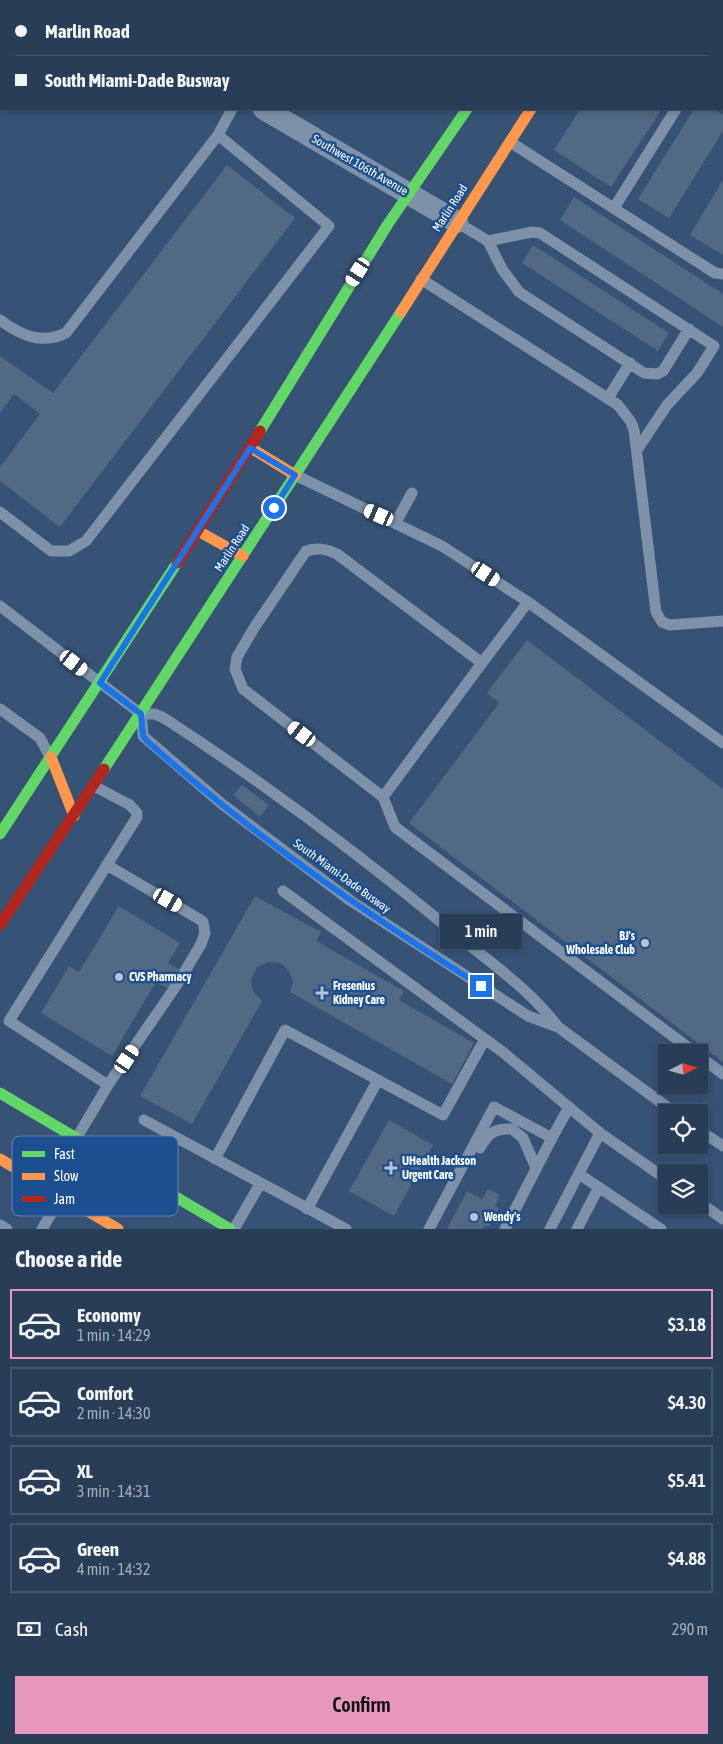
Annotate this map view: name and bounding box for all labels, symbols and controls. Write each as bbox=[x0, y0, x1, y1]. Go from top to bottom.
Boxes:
text: Marlin Road bbox=[45, 20, 130, 42]
text: South Miami-Dade Busway bbox=[45, 69, 230, 91]
street label: Southwest 106th Avenue bbox=[309, 132, 411, 198]
street label: Marlin Road bbox=[430, 182, 470, 234]
car bbox=[343, 255, 372, 289]
route start bbox=[263, 497, 285, 519]
car bbox=[362, 502, 395, 528]
street label: Marlin Road bbox=[212, 522, 252, 574]
car bbox=[469, 559, 502, 589]
car bbox=[57, 648, 90, 678]
car bbox=[285, 719, 318, 749]
street label: South Miami-Dade Busway bbox=[291, 836, 393, 916]
car bbox=[151, 886, 184, 914]
callout: 1 min bbox=[440, 914, 522, 948]
text: 1 min bbox=[465, 922, 497, 940]
place label: BJ's Wholesale Club bbox=[565, 929, 636, 957]
marker: BJ's Wholesale Club bbox=[639, 937, 651, 949]
place label: CVS Pharmacy bbox=[129, 970, 191, 984]
marker: CVS Pharmacy bbox=[113, 971, 125, 983]
route end bbox=[470, 975, 492, 997]
place label: Fresenius Kidney Care bbox=[333, 979, 386, 1007]
marker: Fresenius Kidney Care bbox=[315, 986, 329, 1000]
car bbox=[112, 1042, 141, 1076]
north arrow bbox=[658, 1044, 708, 1094]
map controls bbox=[658, 1044, 708, 1214]
button: locate bbox=[658, 1104, 708, 1154]
legend bbox=[12, 1136, 178, 1216]
text: Fast bbox=[54, 1146, 75, 1162]
place label: UHealth Jackson Urgent Care bbox=[402, 1154, 476, 1182]
marker: UHealth Jackson Urgent Care bbox=[384, 1161, 398, 1175]
button: layers bbox=[658, 1164, 708, 1214]
text: Slow bbox=[54, 1168, 79, 1184]
text: Jam bbox=[54, 1191, 75, 1207]
place label: Wendy's bbox=[483, 1210, 521, 1224]
marker: Wendy's bbox=[468, 1211, 480, 1223]
text: Choose a ride bbox=[15, 1246, 122, 1272]
icon: car bbox=[17, 1302, 62, 1347]
text: Economy bbox=[77, 1304, 141, 1326]
text: $3.18 bbox=[668, 1313, 706, 1335]
text: 1 min · 14:29 bbox=[77, 1326, 150, 1344]
icon: car bbox=[17, 1380, 62, 1425]
text: Comfort bbox=[77, 1382, 133, 1404]
text: $4.30 bbox=[668, 1391, 706, 1413]
text: 2 min · 14:30 bbox=[77, 1404, 150, 1422]
icon: car bbox=[17, 1458, 62, 1503]
text: XL bbox=[77, 1460, 93, 1482]
text: $5.41 bbox=[668, 1469, 706, 1491]
text: 3 min · 14:31 bbox=[77, 1482, 150, 1500]
icon: car bbox=[17, 1536, 62, 1581]
text: Green bbox=[77, 1538, 119, 1560]
text: $4.88 bbox=[668, 1547, 706, 1569]
text: 4 min · 14:32 bbox=[77, 1560, 150, 1578]
icon: cash bbox=[15, 1615, 43, 1643]
text: Cash bbox=[55, 1618, 88, 1640]
text: 290 m bbox=[672, 1620, 708, 1638]
button: Confirm bbox=[15, 1676, 708, 1734]

